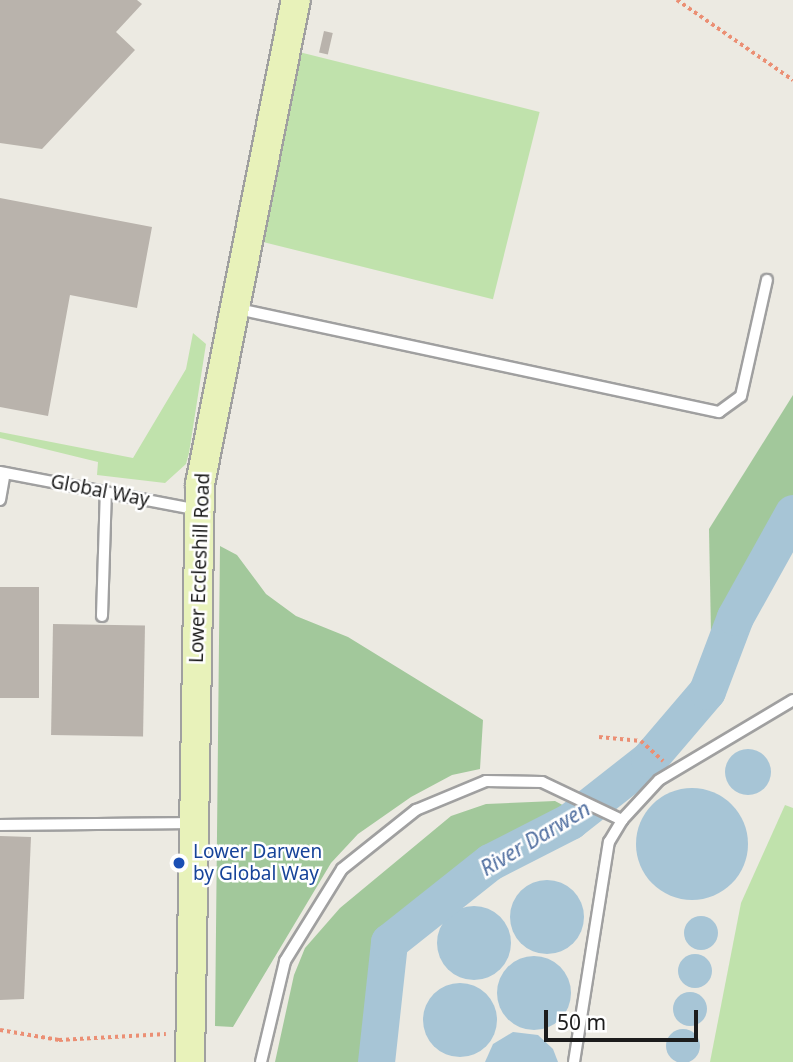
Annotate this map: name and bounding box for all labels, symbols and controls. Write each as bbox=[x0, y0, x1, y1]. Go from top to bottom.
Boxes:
street label: Global Way bbox=[49, 470, 151, 512]
street label: Lower Eccleshill Road bbox=[185, 473, 215, 663]
water label: River Darwen bbox=[476, 795, 594, 881]
place label: Lower Darwen by Global Way bbox=[193, 841, 322, 885]
marker: Lower Darwen by Global Way bbox=[171, 855, 187, 871]
scale bar bbox=[548, 996, 702, 1040]
text: 50 m bbox=[557, 1008, 606, 1036]

